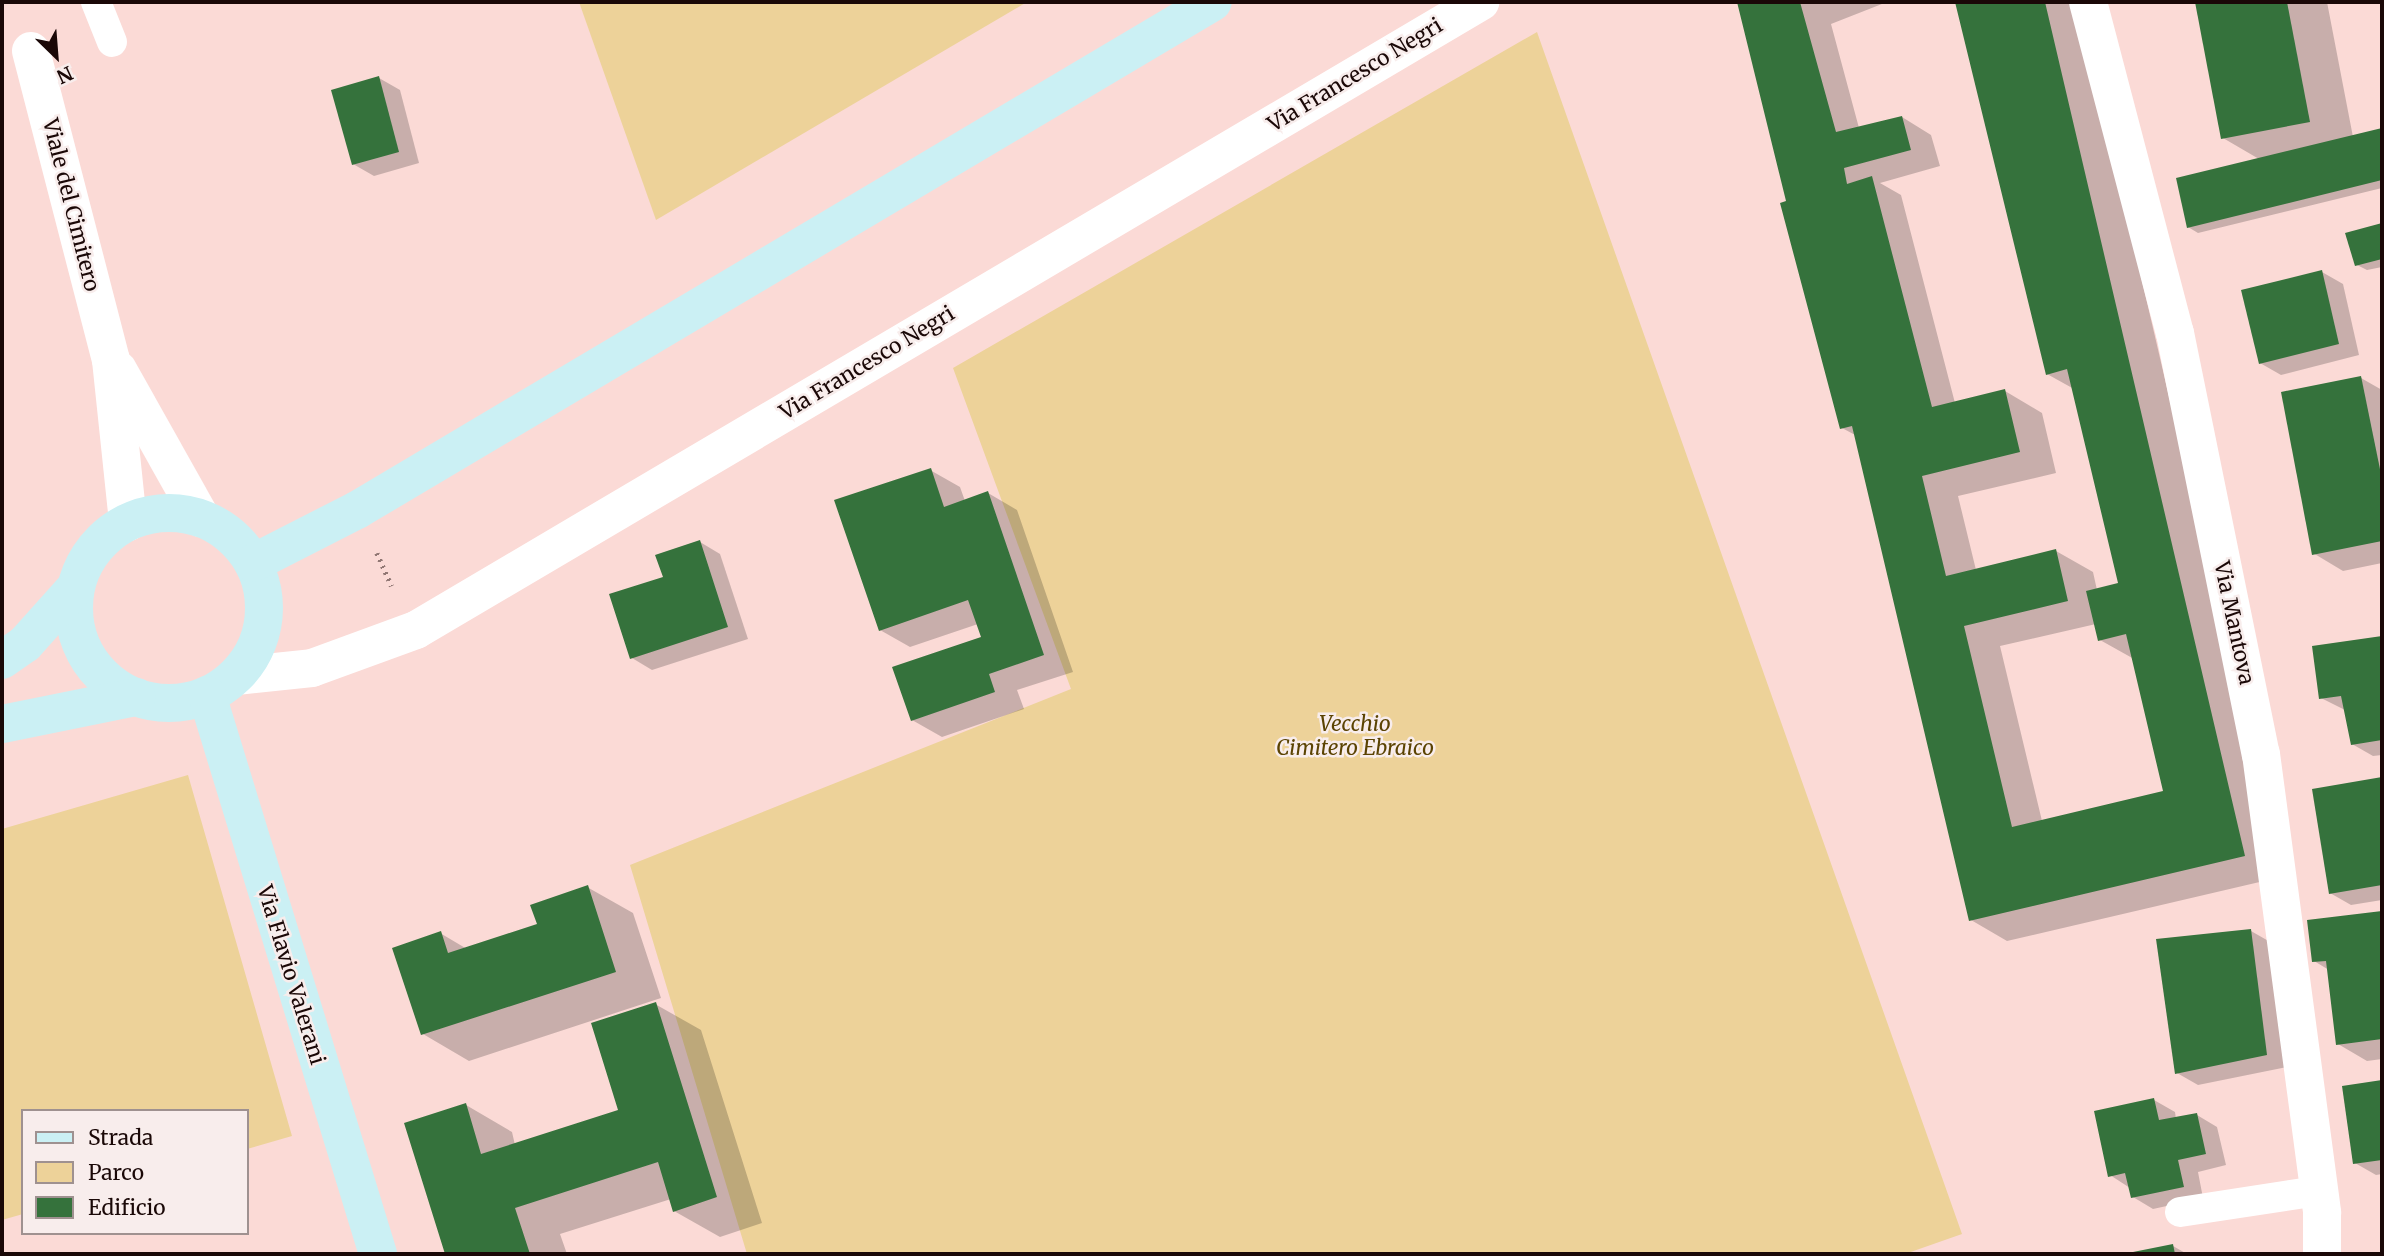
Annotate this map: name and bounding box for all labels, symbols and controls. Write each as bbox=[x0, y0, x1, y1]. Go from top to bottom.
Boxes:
street label: Via Francesco Negri bbox=[1263, 13, 1447, 137]
north arrow bbox=[21, 21, 91, 91]
text: N bbox=[53, 61, 77, 89]
street label: Viale del Cimitero bbox=[37, 116, 105, 294]
street label: Via Francesco Negri bbox=[775, 301, 959, 425]
street label: Via Mantova bbox=[2209, 559, 2259, 687]
park label: Vecchio Cimitero Ebraico bbox=[1276, 711, 1434, 761]
street label: Via Flavio Valerani bbox=[252, 882, 330, 1068]
legend bbox=[21, 1109, 248, 1235]
text: Strada bbox=[88, 1124, 153, 1151]
text: Parco bbox=[88, 1159, 144, 1186]
text: Edificio bbox=[88, 1194, 165, 1221]

